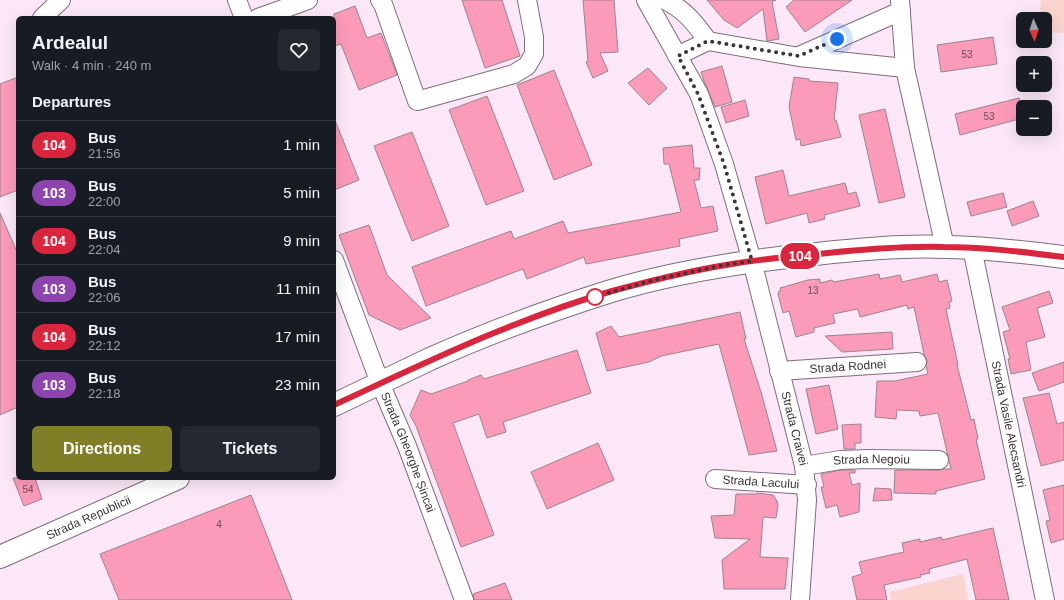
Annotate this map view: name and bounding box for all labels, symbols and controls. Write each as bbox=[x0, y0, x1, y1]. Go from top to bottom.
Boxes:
north arrow bbox=[1016, 12, 1052, 48]
map controls bbox=[1016, 12, 1052, 136]
button: heart bbox=[278, 29, 320, 71]
your location bbox=[827, 29, 847, 49]
text: Ardealul bbox=[32, 32, 108, 53]
house number: 53 bbox=[961, 49, 973, 60]
button: + bbox=[1016, 56, 1052, 92]
text: Walk · 4 min · 240 m bbox=[32, 58, 151, 73]
text: Departures bbox=[32, 93, 111, 110]
button: − bbox=[1016, 100, 1052, 136]
house number: 53 bbox=[983, 111, 995, 122]
text: Bus bbox=[88, 129, 116, 146]
text: 1 min bbox=[283, 136, 320, 153]
text: 104 bbox=[42, 137, 66, 153]
text: 21:56 bbox=[88, 146, 121, 161]
text: Bus bbox=[88, 177, 116, 194]
text: 5 min bbox=[283, 184, 320, 201]
text: 103 bbox=[42, 185, 66, 201]
text: 22:00 bbox=[88, 194, 121, 209]
text: Bus bbox=[88, 225, 116, 242]
text: 9 min bbox=[283, 232, 320, 249]
text: 104 bbox=[42, 233, 66, 249]
text: 22:04 bbox=[88, 242, 121, 257]
line badge: 104 bbox=[777, 243, 823, 269]
text: 104 bbox=[788, 248, 812, 264]
text: Bus bbox=[88, 273, 116, 290]
text: 11 min bbox=[276, 280, 320, 297]
text: 103 bbox=[42, 281, 66, 297]
house number: 13 bbox=[807, 285, 819, 296]
unlabelled marker bbox=[586, 288, 604, 306]
text: 22:06 bbox=[88, 290, 121, 305]
text: Bus bbox=[88, 321, 116, 338]
text: 17 min bbox=[275, 328, 320, 345]
text: 104 bbox=[42, 329, 66, 345]
text: 22:12 bbox=[88, 338, 121, 353]
street label: Strada Rodnei bbox=[809, 357, 887, 376]
street label: Strada Vasile Alecsandri bbox=[989, 359, 1029, 489]
text: Bus bbox=[88, 369, 116, 386]
text: 23 min bbox=[275, 376, 320, 393]
text: 103 bbox=[42, 377, 66, 393]
text: 22:18 bbox=[88, 386, 121, 401]
street label: Strada Gheorghe Șincai bbox=[378, 390, 438, 514]
street label: Strada Craivei bbox=[778, 390, 811, 467]
button: Directions bbox=[32, 426, 172, 472]
button: Tickets bbox=[180, 426, 320, 472]
street label: Strada Negoiu bbox=[832, 452, 910, 468]
street label: Strada Lacului bbox=[722, 473, 800, 491]
house number: 54 bbox=[22, 484, 34, 495]
street label: Strada Republicii bbox=[44, 493, 133, 542]
house number: 4 bbox=[216, 519, 222, 530]

